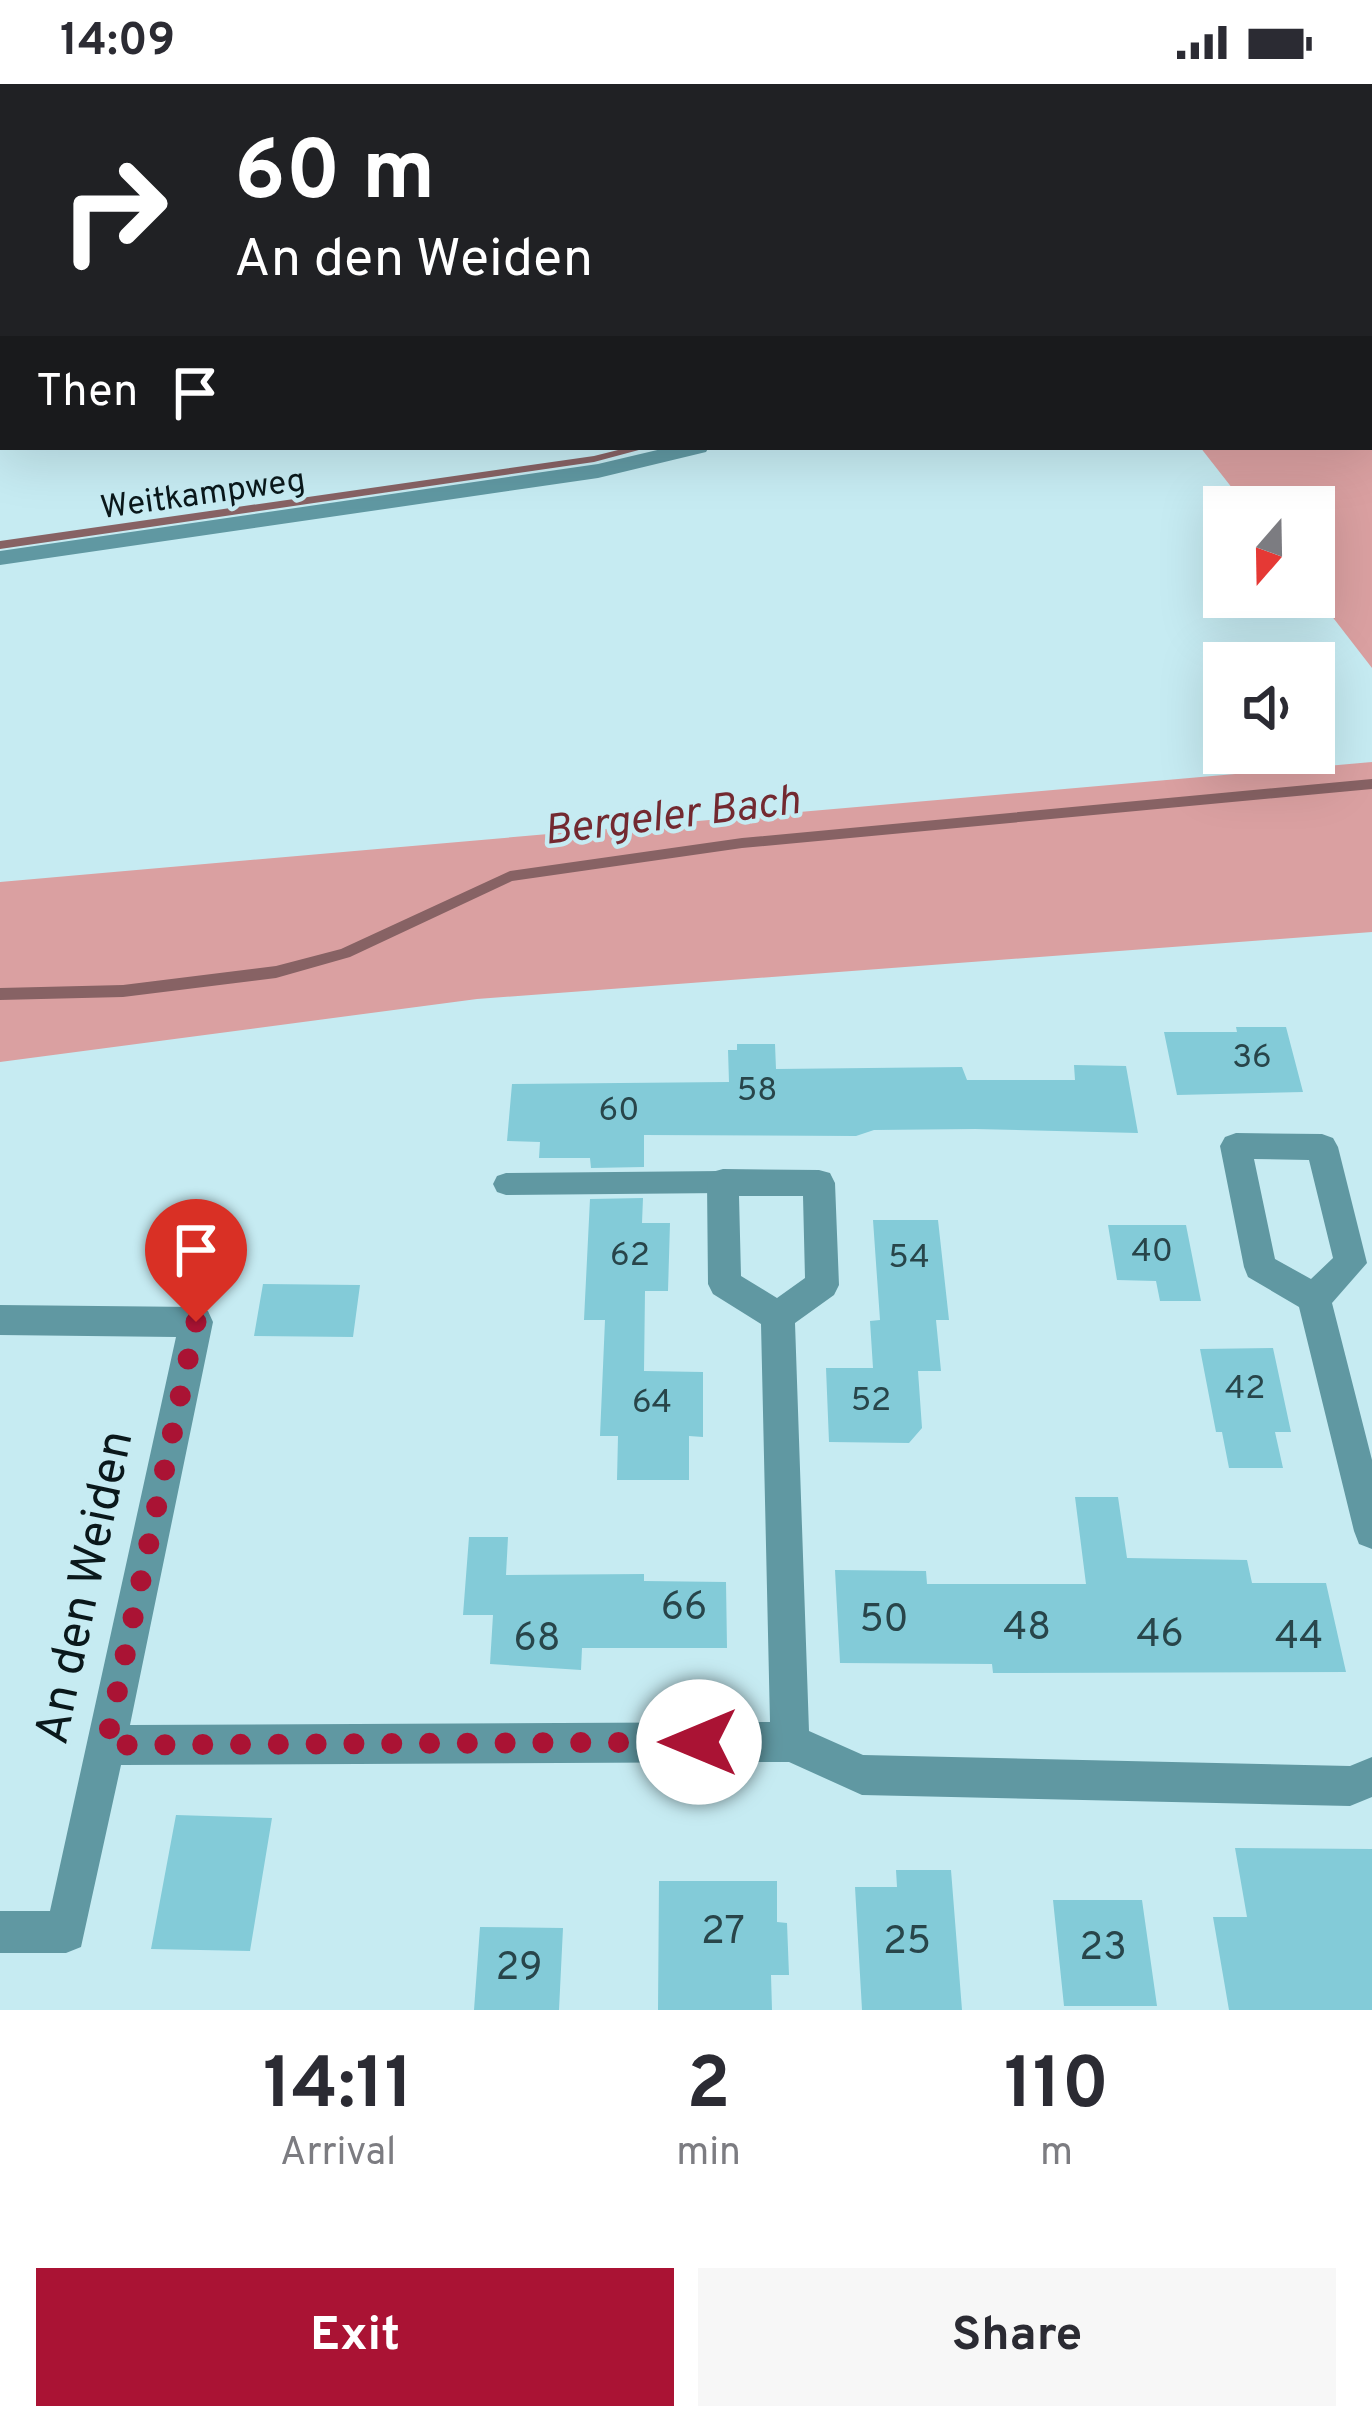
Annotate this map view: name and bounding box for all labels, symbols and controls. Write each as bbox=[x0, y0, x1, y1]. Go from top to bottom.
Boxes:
text: 14:09 bbox=[60, 14, 175, 71]
text: 60 m bbox=[234, 123, 435, 229]
icon: right bbox=[36, 132, 192, 288]
text: An den Weiden bbox=[234, 227, 593, 296]
icon: arrive bbox=[162, 360, 228, 426]
text: Then bbox=[36, 365, 138, 422]
street label: Weitkampweg bbox=[98, 461, 308, 531]
north arrow bbox=[1203, 486, 1335, 618]
map controls bbox=[1203, 486, 1335, 774]
button: sound bbox=[1203, 642, 1335, 774]
water label: Bergeler Bach bbox=[541, 776, 803, 860]
house number: 36 bbox=[1232, 1038, 1272, 1080]
house number: 58 bbox=[737, 1071, 777, 1113]
house number: 60 bbox=[599, 1091, 639, 1133]
pin bbox=[145, 1199, 247, 1322]
icon: arrive bbox=[163, 1217, 229, 1283]
house number: 40 bbox=[1131, 1232, 1173, 1274]
house number: 62 bbox=[610, 1236, 650, 1278]
house number: 54 bbox=[888, 1238, 930, 1280]
house number: 42 bbox=[1225, 1369, 1265, 1411]
house number: 52 bbox=[851, 1381, 891, 1423]
house number: 64 bbox=[632, 1383, 672, 1425]
street label: An den Weiden bbox=[24, 1426, 150, 1750]
house number: 66 bbox=[661, 1585, 707, 1634]
house number: 50 bbox=[859, 1597, 909, 1646]
house number: 48 bbox=[1003, 1605, 1051, 1654]
house number: 46 bbox=[1136, 1612, 1184, 1661]
house number: 44 bbox=[1275, 1614, 1323, 1663]
house number: 68 bbox=[513, 1616, 561, 1665]
position arrow bbox=[636, 1679, 762, 1805]
house number: 27 bbox=[701, 1909, 745, 1958]
house number: 25 bbox=[883, 1919, 931, 1968]
house number: 23 bbox=[1079, 1925, 1127, 1974]
house number: 29 bbox=[495, 1945, 543, 1994]
text: 14:11 bbox=[263, 2042, 413, 2134]
text: 2 bbox=[687, 2042, 731, 2134]
text: 110 bbox=[1004, 2042, 1109, 2134]
text: Arrival bbox=[280, 2130, 396, 2179]
text: min bbox=[676, 2130, 741, 2179]
text: m bbox=[1040, 2130, 1073, 2179]
button: Exit bbox=[36, 2268, 674, 2406]
button: Share bbox=[698, 2268, 1336, 2406]

